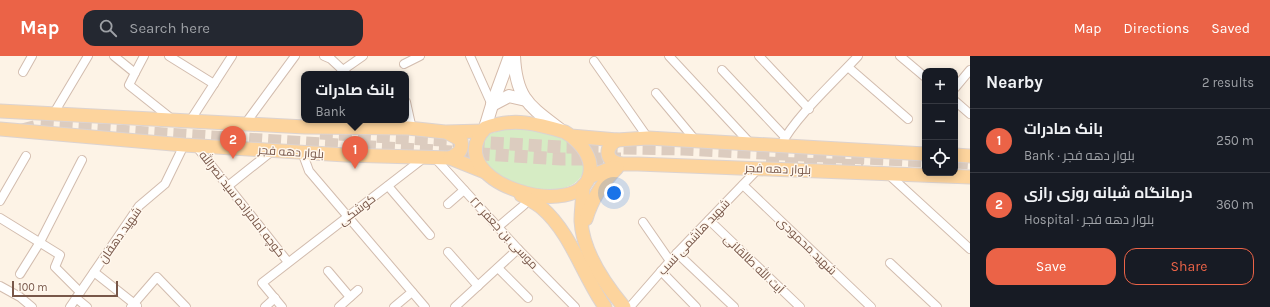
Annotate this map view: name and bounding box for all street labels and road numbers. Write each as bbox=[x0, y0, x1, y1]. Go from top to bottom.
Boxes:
street label: بلوار دهه فجر bbox=[256, 143, 325, 161]
street label: کوچه امامزاده سید نصرالله bbox=[195, 148, 289, 261]
street label: بلوار دهه فجر bbox=[744, 161, 811, 177]
street label: کوشکی bbox=[336, 192, 378, 228]
street label: موسی بن جعفر ۲۲ bbox=[467, 194, 541, 272]
street label: شهید هاشمی نسب bbox=[655, 196, 733, 278]
street label: شهید دهقان bbox=[96, 204, 144, 266]
street label: شهید محمودی bbox=[774, 214, 840, 278]
street label: آیت الله طالقانی bbox=[721, 231, 788, 297]

